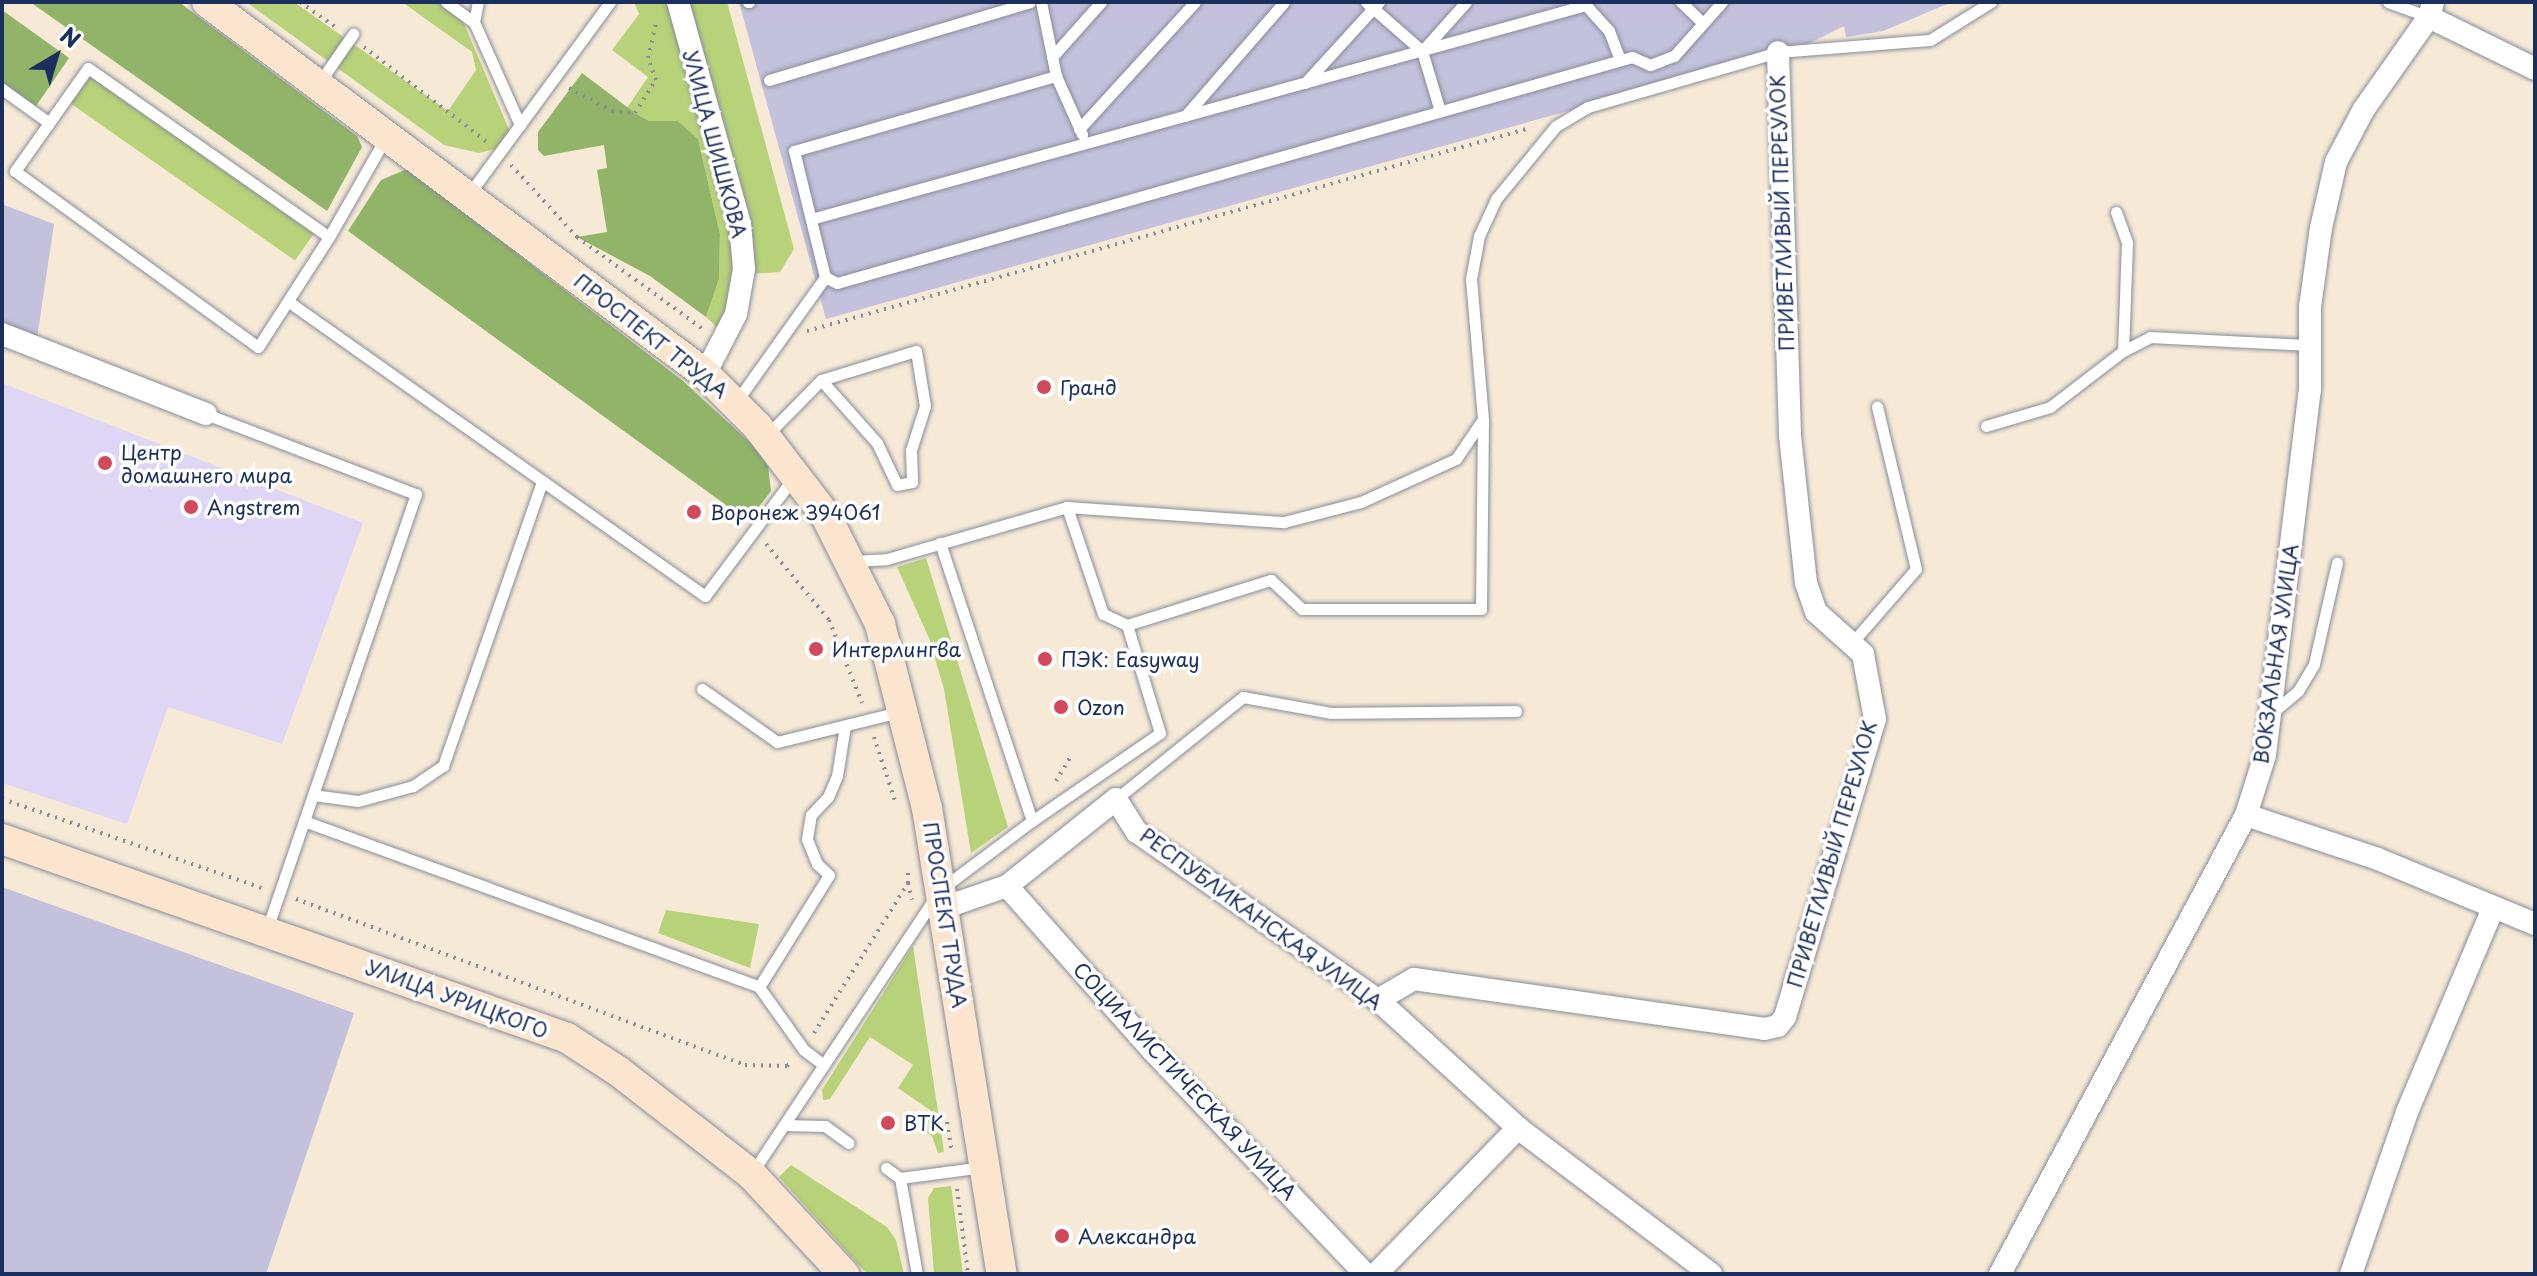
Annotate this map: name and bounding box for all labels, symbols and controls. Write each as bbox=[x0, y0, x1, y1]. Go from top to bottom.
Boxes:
north arrow bbox=[16, 16, 96, 96]
text: N bbox=[54, 18, 88, 55]
street label: УЛИЦА ШИШКОВА bbox=[678, 47, 752, 241]
street label: ПРИВЕТЛИВЫЙ ПЕРЕУЛОК bbox=[1765, 75, 1799, 351]
street label: ПРОСПЕКТ ТРУДА bbox=[569, 268, 733, 404]
place label: Гранд bbox=[1060, 375, 1117, 399]
marker: Гранд bbox=[1035, 378, 1053, 396]
place label: Центр домашнего мира bbox=[121, 440, 292, 487]
marker: Центр домашнего мира bbox=[96, 454, 114, 472]
place label: Angstrem bbox=[207, 495, 301, 519]
marker: Angstrem bbox=[182, 498, 200, 516]
place label: Воронеж 394061 bbox=[710, 500, 881, 524]
marker: Воронеж 394061 bbox=[685, 503, 703, 521]
street label: ВОКЗАЛЬНАЯ УЛИЦА bbox=[2249, 542, 2303, 766]
place label: Интерлингва bbox=[832, 637, 961, 661]
marker: Интерлингва bbox=[807, 640, 825, 658]
place label: ПЭК: Easyway bbox=[1061, 647, 1199, 671]
marker: ПЭК: Easyway bbox=[1036, 650, 1054, 668]
place label: Ozon bbox=[1077, 695, 1125, 719]
marker: Ozon bbox=[1052, 698, 1070, 716]
street label: ПРИВЕТЛИВЫЙ ПЕРЕУЛОК bbox=[1782, 718, 1882, 990]
street label: ПРОСПЕКТ ТРУДА bbox=[918, 820, 972, 1010]
street label: РЕСПУБЛИКАНСКАЯ УЛИЦА bbox=[1135, 823, 1387, 1015]
street label: УЛИЦА УРИЦКОГО bbox=[362, 955, 552, 1043]
street label: СОЦИАЛИСТИЧЕСКАЯ УЛИЦА bbox=[1069, 957, 1301, 1205]
place label: ВТК bbox=[904, 1111, 944, 1135]
marker: ВТК bbox=[879, 1114, 897, 1132]
place label: Александра bbox=[1078, 1224, 1196, 1248]
marker: Александра bbox=[1053, 1227, 1071, 1245]

